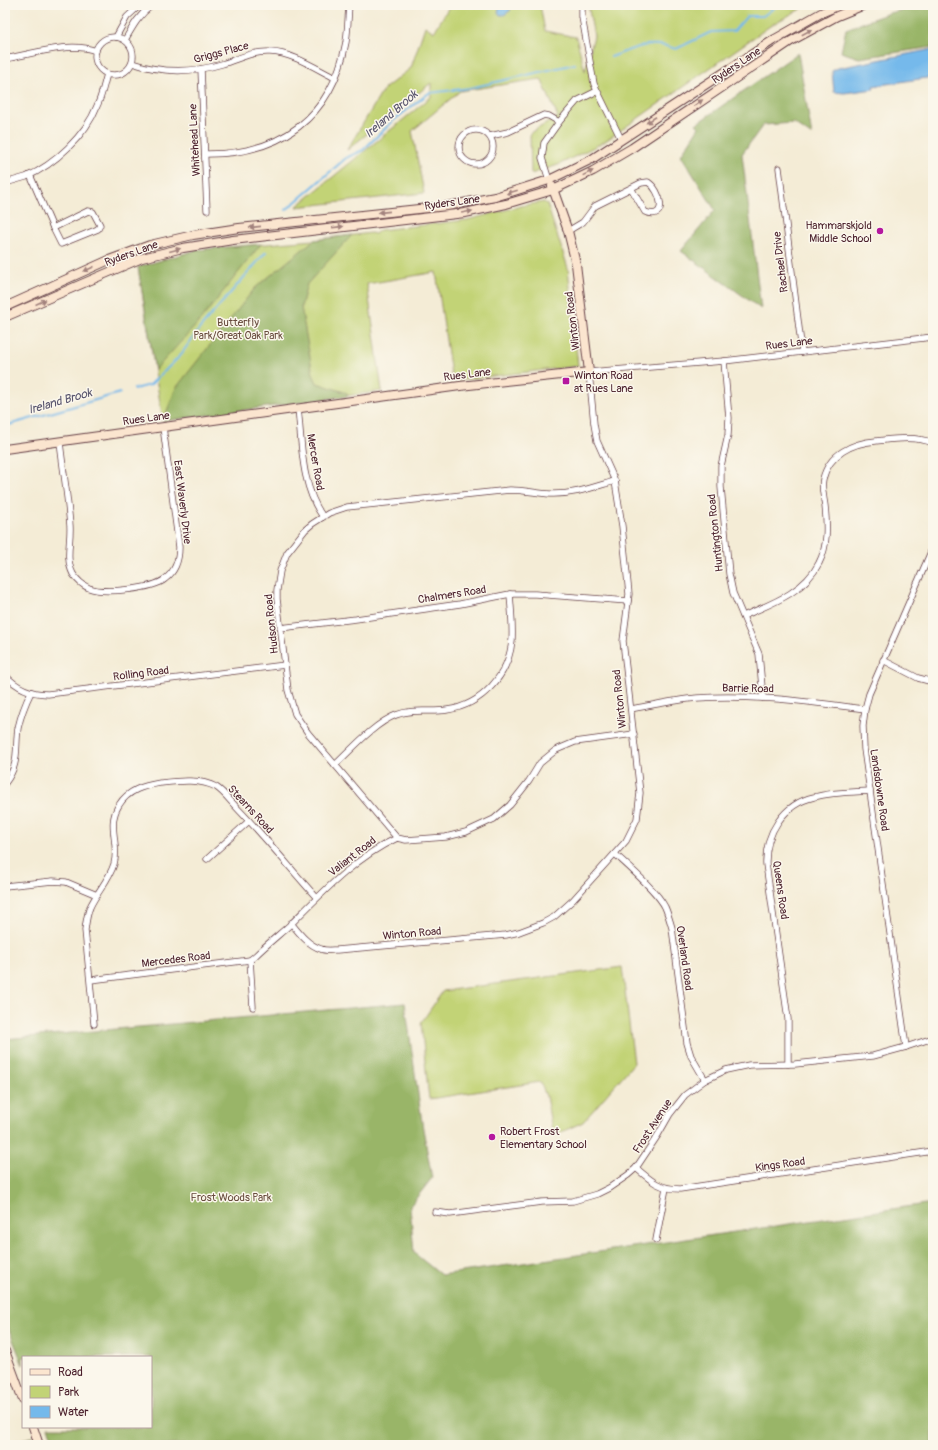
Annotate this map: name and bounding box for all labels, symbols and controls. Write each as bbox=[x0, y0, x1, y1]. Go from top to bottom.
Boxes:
one-way arrow bbox=[801, 29, 813, 36]
street label: Griggs Place bbox=[192, 39, 251, 66]
street label: Ryders Lane bbox=[709, 44, 764, 86]
water label: Ireland Brook bbox=[362, 87, 422, 142]
one-way arrow bbox=[692, 100, 704, 107]
street label: Whitehead Lane bbox=[186, 103, 203, 177]
one-way arrow bbox=[646, 116, 657, 124]
one-way arrow bbox=[583, 170, 594, 176]
one-way arrow bbox=[506, 189, 518, 195]
street label: Ryders Lane bbox=[424, 192, 481, 213]
one-way arrow bbox=[378, 209, 390, 216]
one-way arrow bbox=[461, 209, 473, 215]
place label: Hammarskjold Middle School bbox=[805, 219, 872, 245]
one-way arrow bbox=[248, 223, 261, 230]
one-way arrow bbox=[332, 224, 344, 231]
marker: Hammarskjold Middle School bbox=[875, 226, 885, 236]
street label: Rachael Drive bbox=[770, 230, 791, 293]
street label: Ryders Lane bbox=[103, 238, 160, 269]
one-way arrow bbox=[169, 246, 181, 252]
one-way arrow bbox=[83, 266, 94, 272]
street label: Winton Road bbox=[562, 291, 583, 351]
one-way arrow bbox=[35, 298, 47, 304]
park label: Butterfly Park/Great Oak Park bbox=[193, 316, 283, 342]
street label: Rues Lane bbox=[765, 334, 814, 353]
street label: Rues Lane bbox=[443, 365, 492, 384]
place label: Winton Road at Rues Lane bbox=[574, 369, 633, 395]
marker: Winton Road at Rues Lane bbox=[561, 376, 571, 386]
water label: Ireland Brook bbox=[27, 385, 95, 418]
street label: Rues Lane bbox=[122, 409, 171, 428]
street label: Mercer Road bbox=[304, 433, 327, 491]
street label: East Waverly Drive bbox=[171, 459, 194, 545]
street label: Huntington Road bbox=[705, 493, 726, 573]
street label: Chalmers Road bbox=[417, 583, 487, 606]
street label: Hudson Road bbox=[262, 593, 281, 654]
street label: Rolling Road bbox=[112, 664, 170, 683]
street label: Winton Road bbox=[610, 669, 629, 729]
street label: Barrie Road bbox=[722, 682, 774, 695]
street label: Landsdowne Road bbox=[867, 748, 892, 832]
street label: Stearns Road bbox=[225, 782, 276, 836]
street label: Valiant Road bbox=[326, 834, 379, 879]
street label: Queens Road bbox=[770, 860, 791, 920]
street label: Winton Road bbox=[382, 924, 442, 943]
street label: Overland Road bbox=[674, 925, 695, 991]
street label: Mercedes Road bbox=[141, 949, 211, 970]
street label: Frost Avenue bbox=[630, 1096, 675, 1156]
place label: Robert Frost Elementary School bbox=[500, 1125, 587, 1151]
marker: Robert Frost Elementary School bbox=[487, 1132, 497, 1142]
street label: Kings Road bbox=[754, 1155, 806, 1174]
park label: Frost Woods Park bbox=[190, 1191, 272, 1204]
legend bbox=[22, 1356, 152, 1428]
text: Road bbox=[58, 1365, 83, 1380]
text: Park bbox=[58, 1385, 79, 1400]
text: Water bbox=[58, 1405, 89, 1420]

